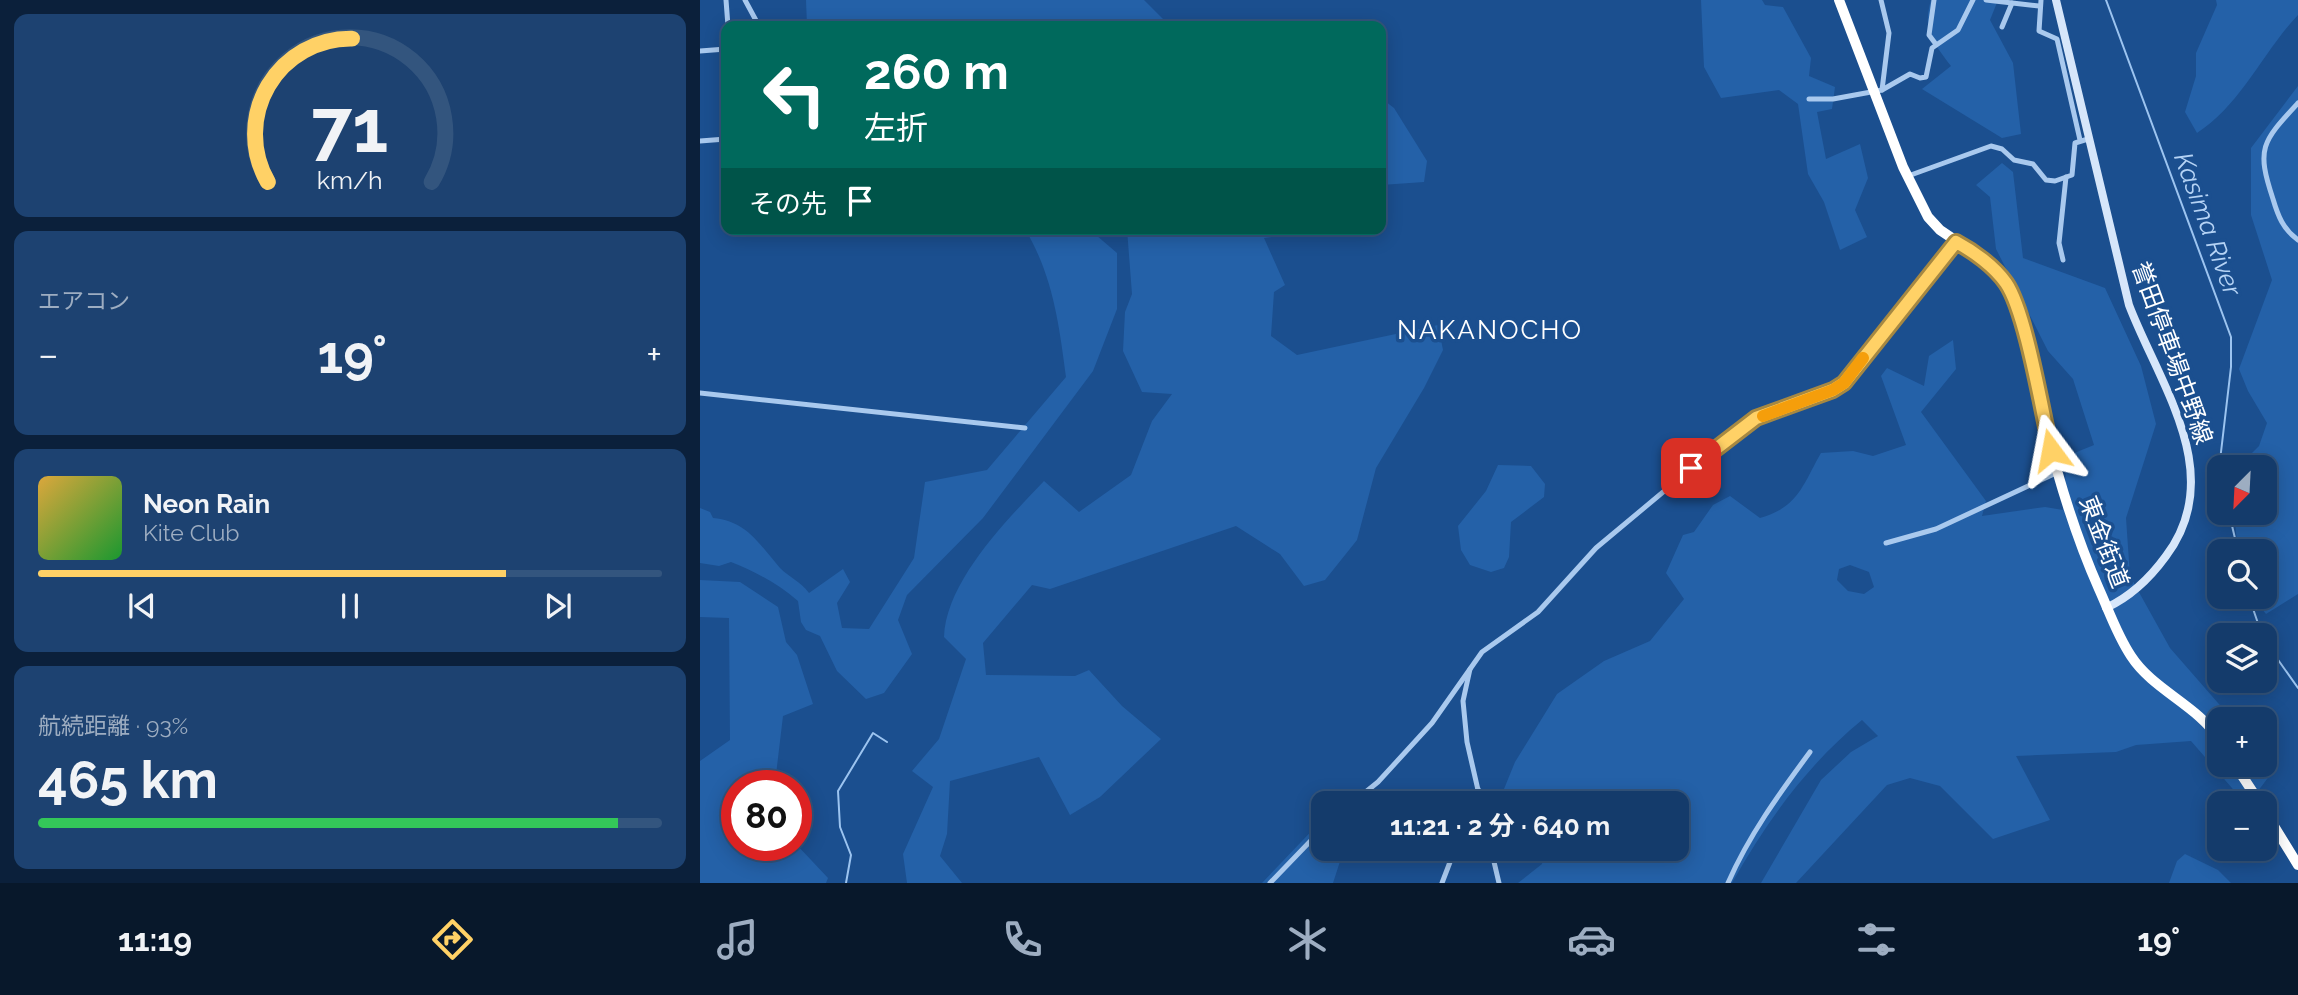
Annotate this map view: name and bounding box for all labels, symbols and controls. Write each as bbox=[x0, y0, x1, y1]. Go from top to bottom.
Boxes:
text: 260 m bbox=[864, 43, 1009, 100]
icon: left bbox=[749, 49, 840, 140]
text: 71 bbox=[312, 84, 388, 169]
text: 左折 bbox=[864, 109, 928, 146]
water label: Kasima River bbox=[2168, 148, 2248, 301]
text: km/h bbox=[317, 164, 383, 194]
icon: arrive bbox=[841, 182, 879, 220]
text: その先 bbox=[749, 189, 827, 219]
street label: 誉田停車場中野線 bbox=[2126, 258, 2219, 448]
text: エアコン bbox=[38, 287, 130, 314]
district label: NAKANOCHO bbox=[1397, 315, 1583, 345]
text: 19° bbox=[318, 324, 387, 385]
text: − bbox=[38, 332, 58, 377]
text: + bbox=[646, 332, 662, 377]
position arrow bbox=[2014, 413, 2088, 487]
pin bbox=[1661, 438, 1721, 498]
icon: arrive bbox=[1672, 449, 1710, 487]
north arrow bbox=[2207, 455, 2277, 525]
map controls bbox=[2207, 455, 2277, 861]
text: Neon Rain bbox=[143, 489, 270, 519]
street label: 東金街道 bbox=[2074, 492, 2135, 592]
text: Kite Club bbox=[143, 519, 240, 546]
button: search bbox=[2207, 539, 2277, 609]
icon: previous bbox=[123, 587, 161, 625]
icon: pause bbox=[331, 587, 369, 625]
icon: next bbox=[539, 587, 577, 625]
button: layers bbox=[2207, 623, 2277, 693]
button: + bbox=[2207, 707, 2277, 777]
text: 航続距離 · 93% bbox=[38, 712, 188, 739]
text: 465 km bbox=[38, 749, 218, 810]
speed limit sign: 80 bbox=[721, 770, 812, 861]
button: − bbox=[2207, 791, 2277, 861]
text: 11:21 · 2 分 · 640 m bbox=[1390, 811, 1610, 841]
icon: directions bbox=[428, 915, 477, 964]
icon: music bbox=[713, 915, 762, 964]
icon: phone bbox=[998, 915, 1047, 964]
icon: climate bbox=[1283, 915, 1332, 964]
icon: car bbox=[1567, 915, 1616, 964]
icon: filters bbox=[1852, 915, 1901, 964]
text: 11:19 bbox=[118, 921, 192, 958]
text: 19° bbox=[2137, 921, 2180, 958]

